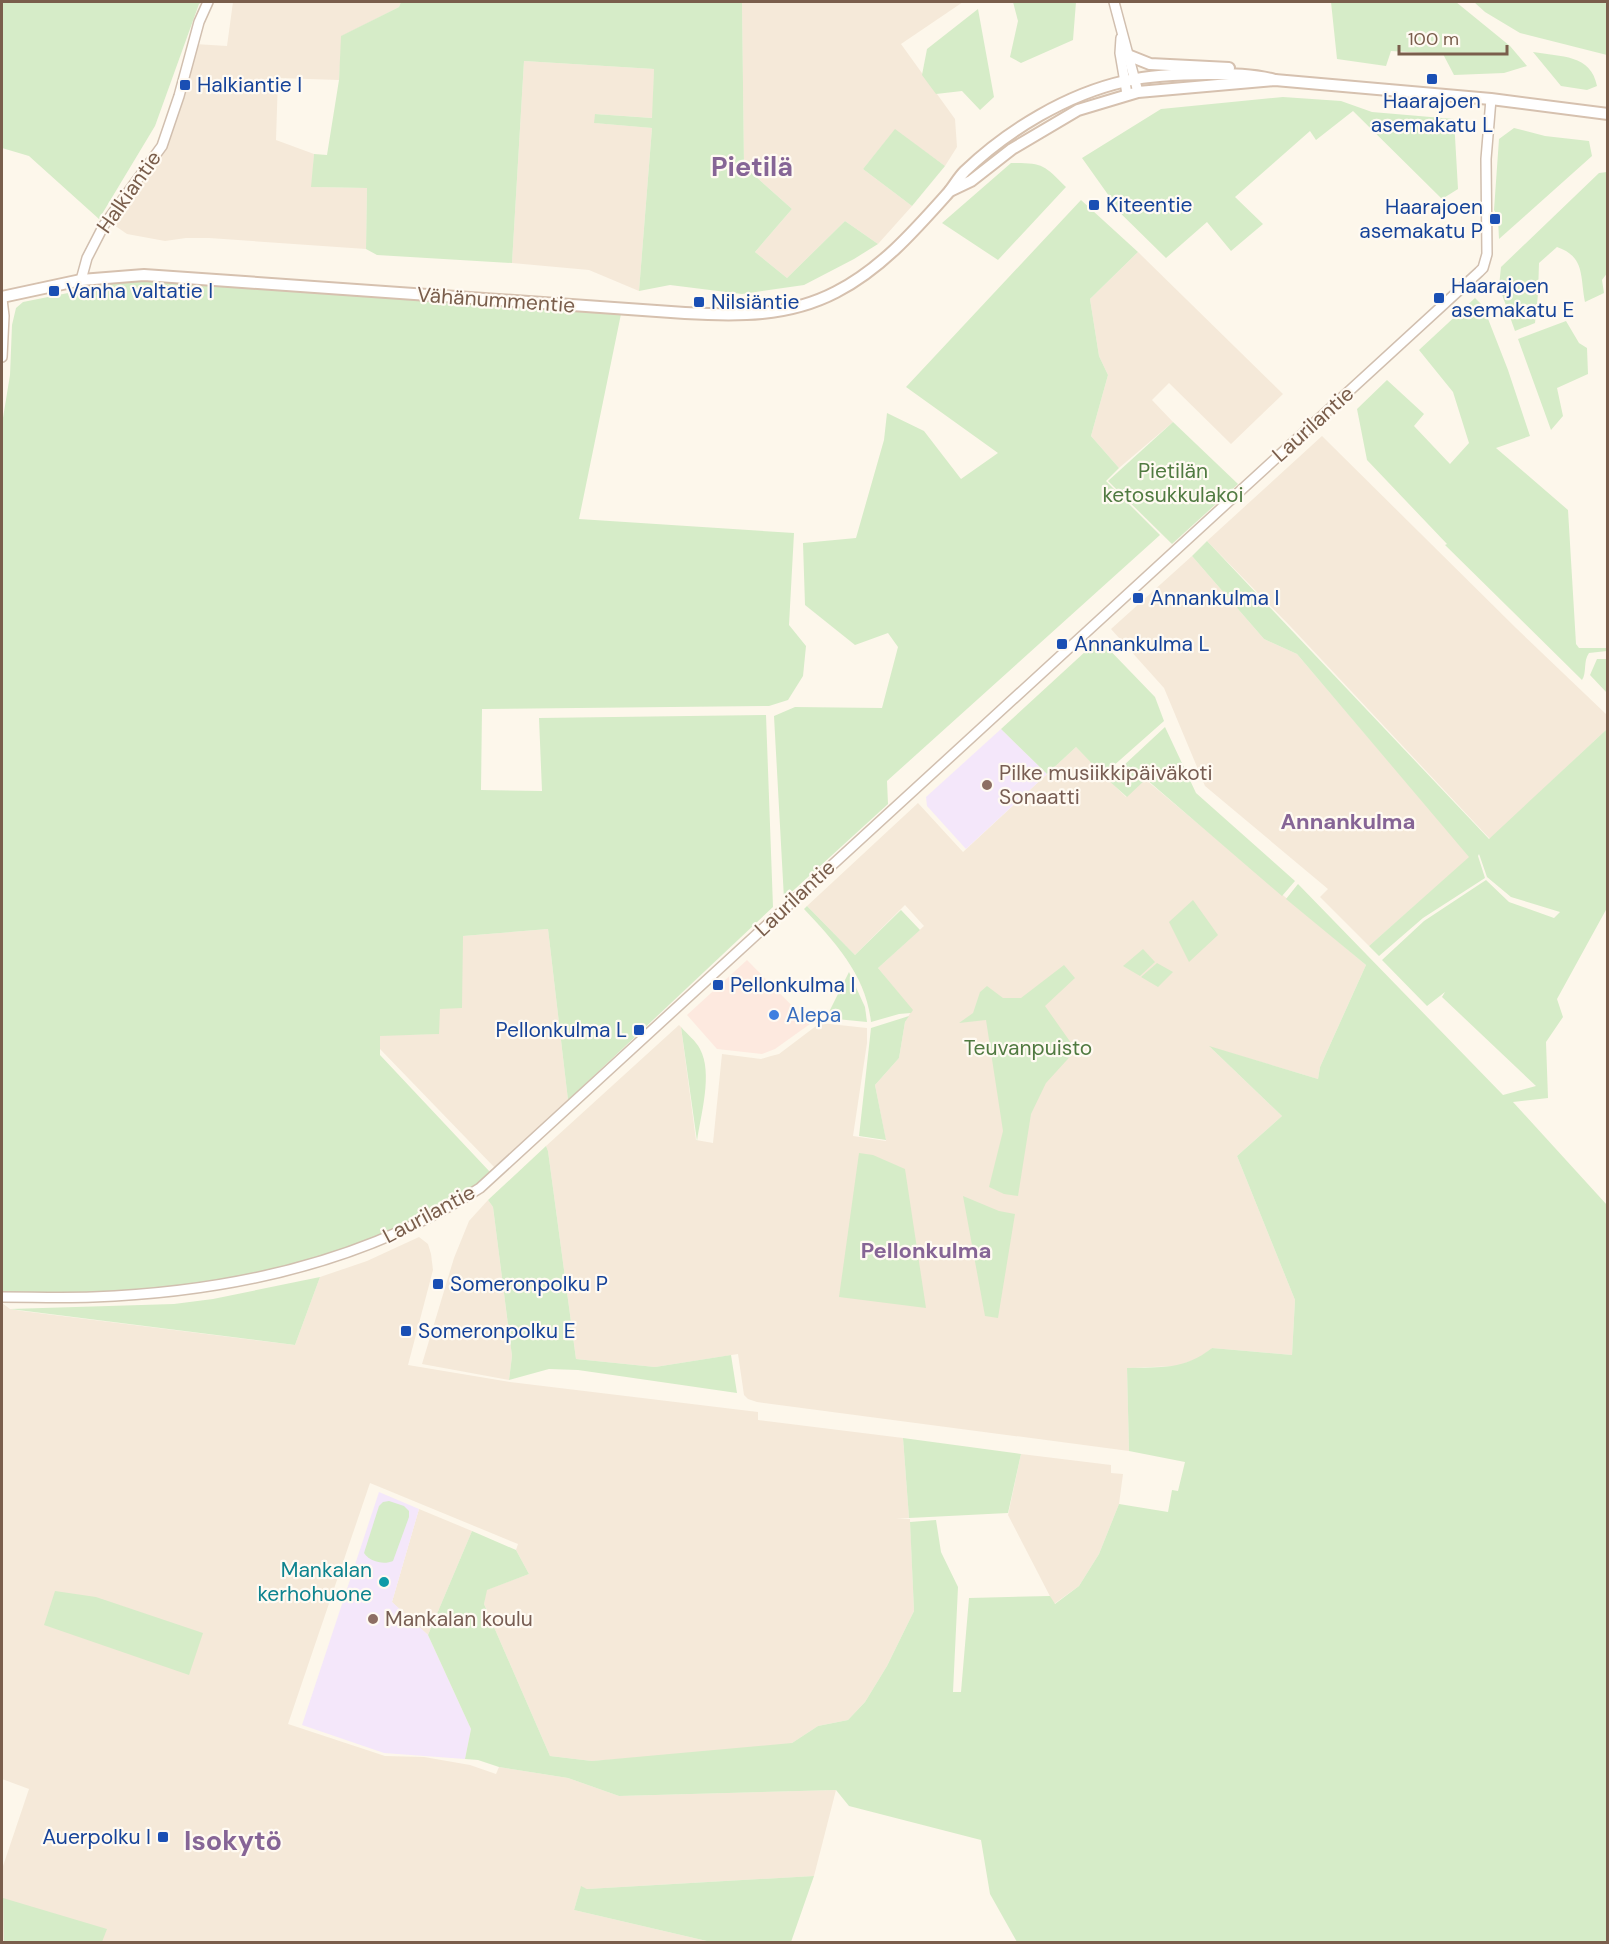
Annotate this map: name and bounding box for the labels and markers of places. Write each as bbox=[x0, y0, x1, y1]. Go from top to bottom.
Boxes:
place label: Halkiantie I bbox=[197, 71, 302, 99]
marker: Haarajoen asemakatu L bbox=[1425, 72, 1439, 86]
marker: Halkiantie I bbox=[178, 78, 192, 92]
place label: Haarajoen asemakatu L bbox=[1371, 87, 1493, 139]
place label: Kiteentie bbox=[1106, 191, 1192, 219]
place label: Haarajoen asemakatu P bbox=[1359, 193, 1483, 245]
marker: Kiteentie bbox=[1087, 198, 1101, 212]
marker: Haarajoen asemakatu P bbox=[1488, 212, 1502, 226]
place label: Haarajoen asemakatu E bbox=[1451, 272, 1574, 324]
place label: Vanha valtatie I bbox=[66, 277, 213, 305]
marker: Vanha valtatie I bbox=[47, 284, 61, 298]
place label: Nilsiäntie bbox=[711, 288, 800, 316]
marker: Haarajoen asemakatu E bbox=[1432, 291, 1446, 305]
marker: Nilsiäntie bbox=[692, 295, 706, 309]
place label: Annankulma I bbox=[1150, 584, 1279, 612]
marker: Annankulma I bbox=[1131, 591, 1145, 605]
place label: Annankulma L bbox=[1074, 630, 1210, 658]
marker: Annankulma L bbox=[1055, 637, 1069, 651]
place label: Pilke musiikkipäiväkoti Sonaatti bbox=[999, 759, 1213, 811]
marker: Pilke musiikkipäiväkoti Sonaatti bbox=[980, 778, 994, 792]
place label: Pellonkulma I bbox=[730, 971, 855, 999]
marker: Pellonkulma I bbox=[711, 978, 725, 992]
place label: Alepa bbox=[786, 1001, 841, 1029]
marker: Alepa bbox=[767, 1008, 781, 1022]
place label: Pellonkulma L bbox=[496, 1016, 627, 1044]
marker: Pellonkulma L bbox=[632, 1023, 646, 1037]
place label: Someronpolku P bbox=[450, 1270, 608, 1298]
marker: Someronpolku P bbox=[431, 1277, 445, 1291]
place label: Someronpolku E bbox=[418, 1317, 576, 1345]
marker: Someronpolku E bbox=[399, 1324, 413, 1338]
place label: Mankalan kerhohuone bbox=[257, 1556, 372, 1608]
marker: Mankalan kerhohuone bbox=[377, 1575, 391, 1589]
place label: Mankalan koulu bbox=[385, 1605, 533, 1633]
marker: Mankalan koulu bbox=[366, 1612, 380, 1626]
place label: Auerpolku I bbox=[42, 1823, 151, 1851]
marker: Auerpolku I bbox=[156, 1830, 170, 1844]

